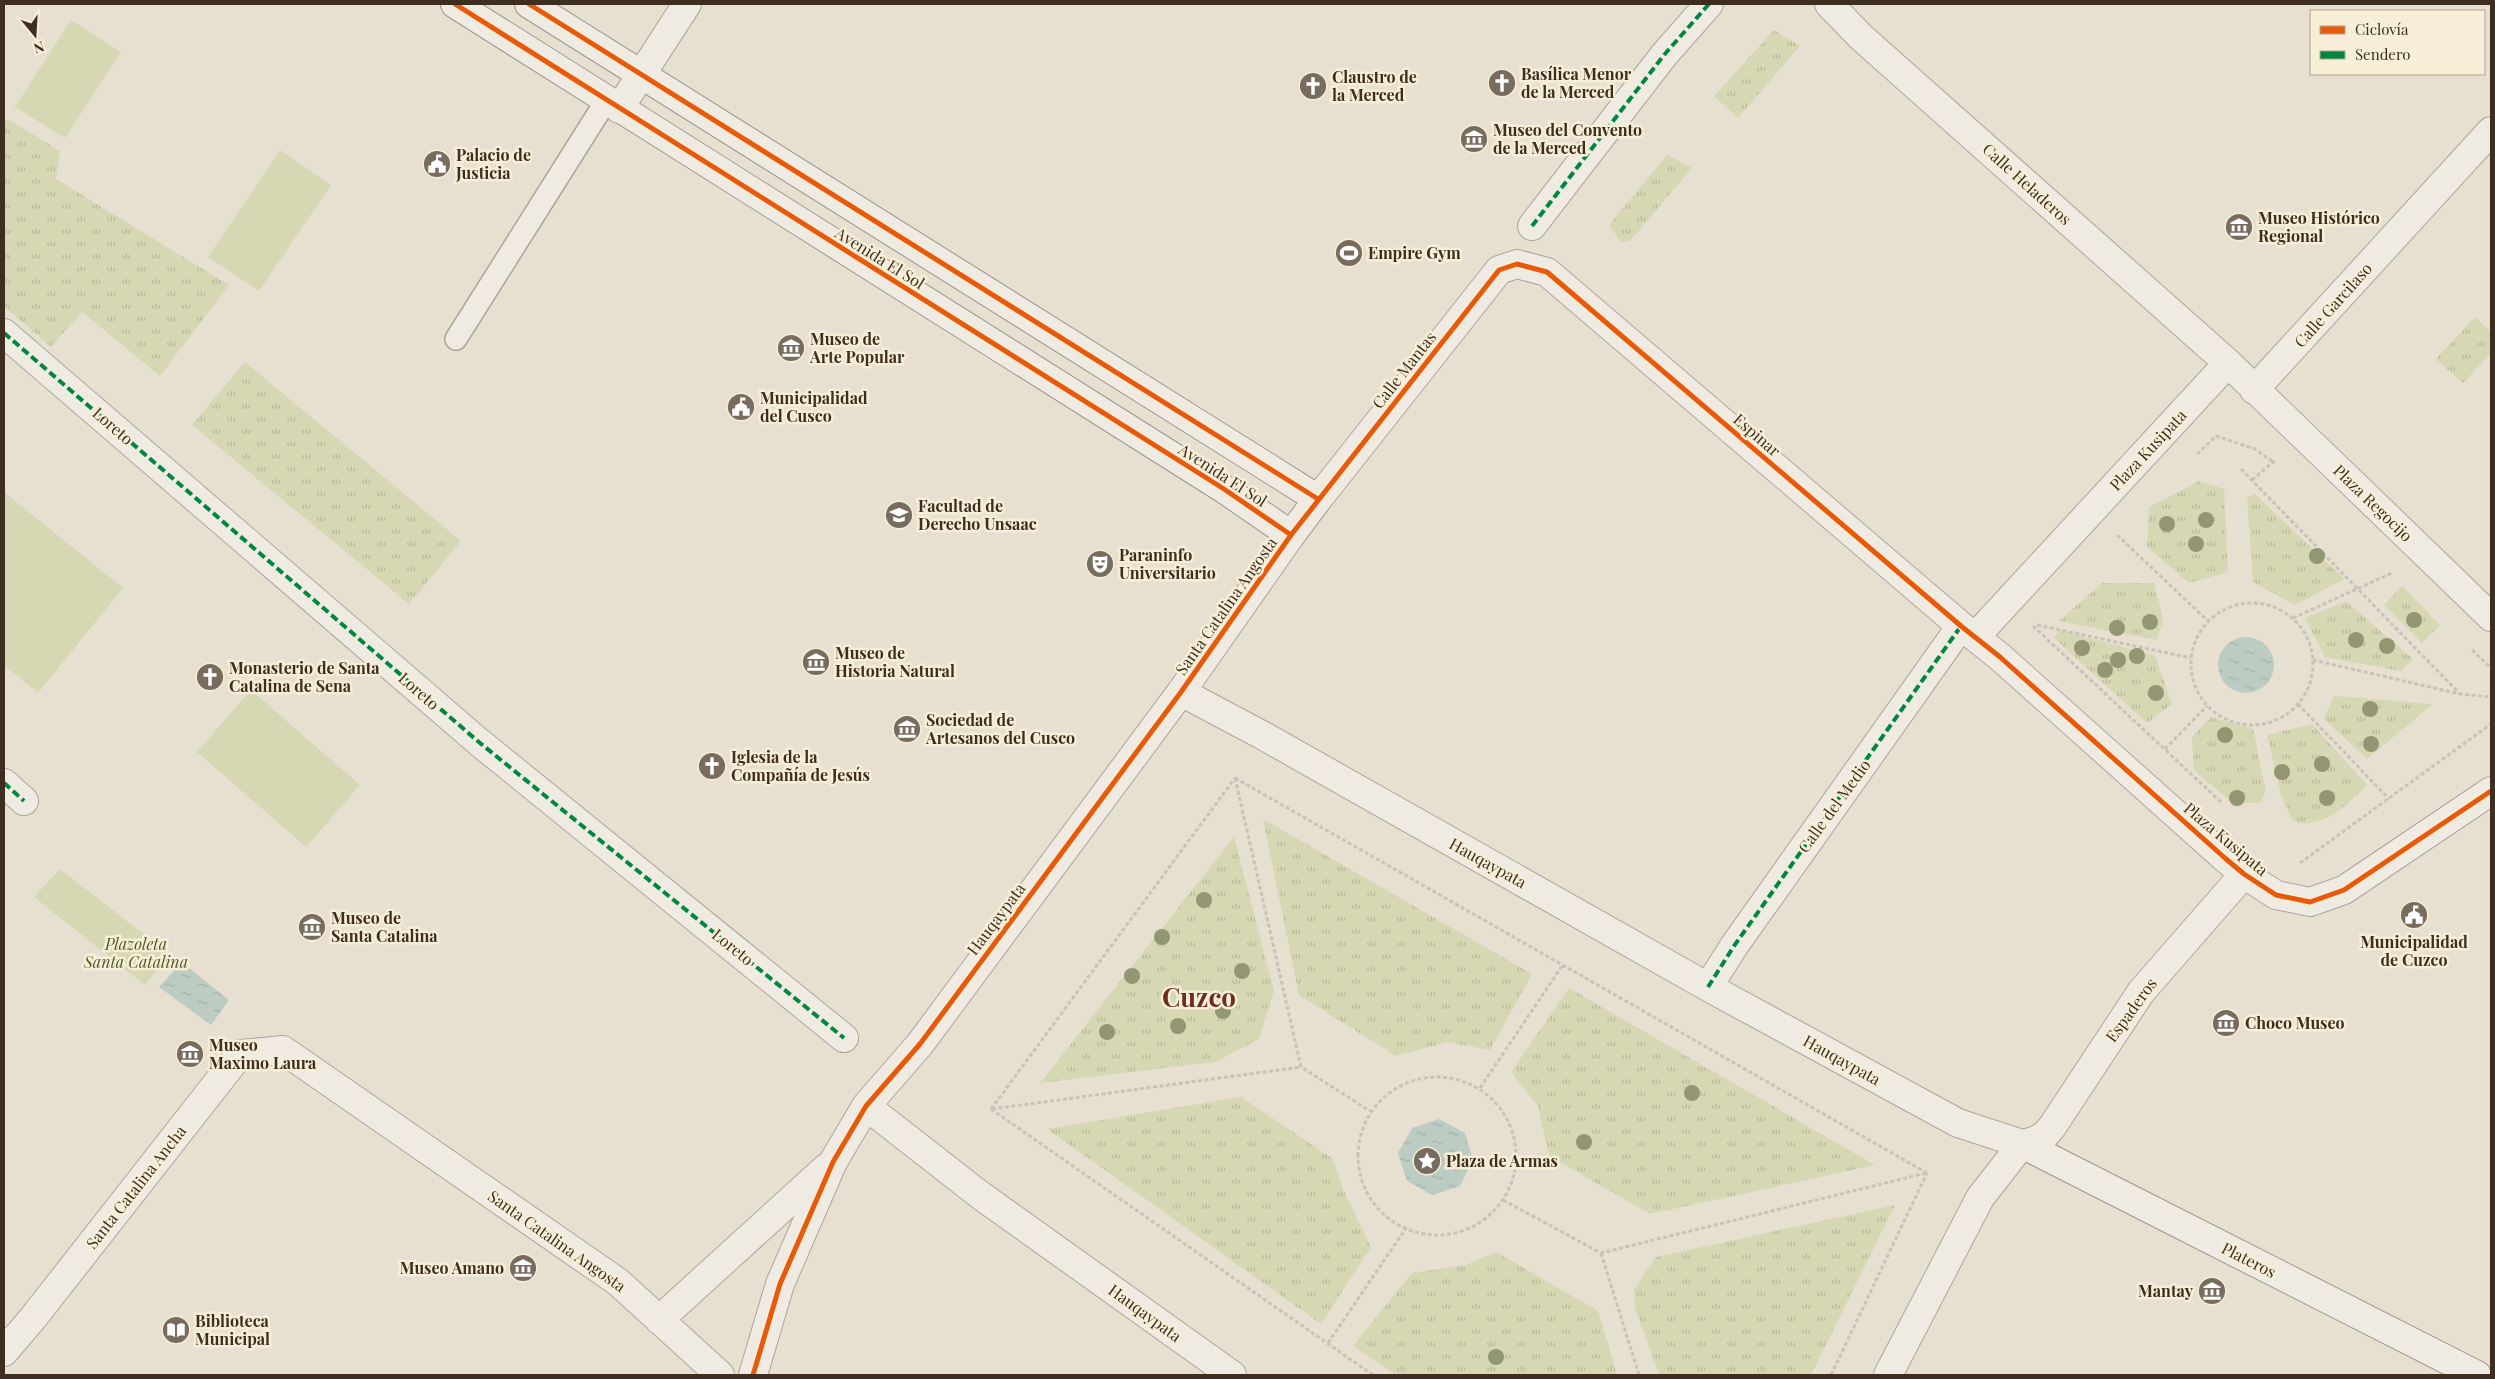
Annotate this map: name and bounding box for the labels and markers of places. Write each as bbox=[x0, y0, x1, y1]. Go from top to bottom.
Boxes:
place label: Basílica Menor de la Merced bbox=[1521, 63, 1632, 102]
place label: Claustro de la Merced bbox=[1332, 66, 1417, 105]
church icon: Basílica Menor de la Merced bbox=[1487, 68, 1517, 98]
church icon: Claustro de la Merced bbox=[1298, 71, 1328, 101]
place label: Museo del Convento de la Merced bbox=[1493, 119, 1642, 158]
museum icon: Museo del Convento de la Merced bbox=[1459, 124, 1489, 154]
place label: Palacio de Justicia bbox=[455, 144, 531, 183]
public building icon: Palacio de Justicia bbox=[422, 149, 452, 179]
place label: Museo Histórico Regional bbox=[2258, 207, 2380, 246]
museum icon: Museo Histórico Regional bbox=[2224, 212, 2254, 242]
sports icon: Empire Gym bbox=[1334, 238, 1364, 268]
place label: Empire Gym bbox=[1368, 242, 1461, 263]
place label: Museo de Arte Popular bbox=[809, 328, 905, 367]
museum icon: Museo de Arte Popular bbox=[776, 333, 806, 363]
place label: Municipalidad del Cusco bbox=[760, 387, 868, 426]
public building icon: Municipalidad del Cusco bbox=[726, 392, 756, 422]
place label: Facultad de Derecho Unsaac bbox=[918, 495, 1037, 534]
school or university icon: Facultad de Derecho Unsaac bbox=[884, 500, 914, 530]
place label: Paraninfo Universitario bbox=[1119, 544, 1216, 583]
theatre icon: Paraninfo Universitario bbox=[1085, 549, 1115, 579]
place label: Museo de Historia Natural bbox=[835, 642, 955, 681]
museum icon: Museo de Historia Natural bbox=[801, 647, 831, 677]
place label: Monasterio de Santa Catalina de Sena bbox=[229, 657, 380, 696]
church icon: Monasterio de Santa Catalina de Sena bbox=[195, 662, 225, 692]
place label: Sociedad de Artesanos del Cusco bbox=[925, 709, 1075, 748]
museum icon: Sociedad de Artesanos del Cusco bbox=[892, 714, 922, 744]
place label: Iglesia de la Compañía de Jesús bbox=[731, 746, 870, 785]
church icon: Iglesia de la Compañía de Jesús bbox=[697, 751, 727, 781]
public building icon: Municipalidad de Cuzco bbox=[2399, 900, 2429, 930]
place label: Museo de Santa Catalina bbox=[331, 907, 438, 946]
museum icon: Museo de Santa Catalina bbox=[297, 912, 327, 942]
place label: Municipalidad de Cuzco bbox=[2360, 931, 2468, 970]
museum icon: Choco Museo bbox=[2211, 1008, 2241, 1038]
place label: Choco Museo bbox=[2245, 1012, 2345, 1033]
place label: Museo Maximo Laura bbox=[209, 1034, 317, 1073]
museum icon: Museo Maximo Laura bbox=[175, 1039, 205, 1069]
place icon: Plaza de Armas bbox=[1412, 1146, 1442, 1176]
place label: Plaza de Armas bbox=[1446, 1150, 1558, 1171]
museum icon: Museo Amano bbox=[508, 1253, 538, 1283]
place label: Museo Amano bbox=[400, 1257, 504, 1278]
museum icon: Mantay bbox=[2197, 1276, 2227, 1306]
place label: Mantay bbox=[2138, 1280, 2194, 1301]
place label: Biblioteca Municipal bbox=[195, 1310, 270, 1349]
library icon: Biblioteca Municipal bbox=[161, 1315, 191, 1345]

